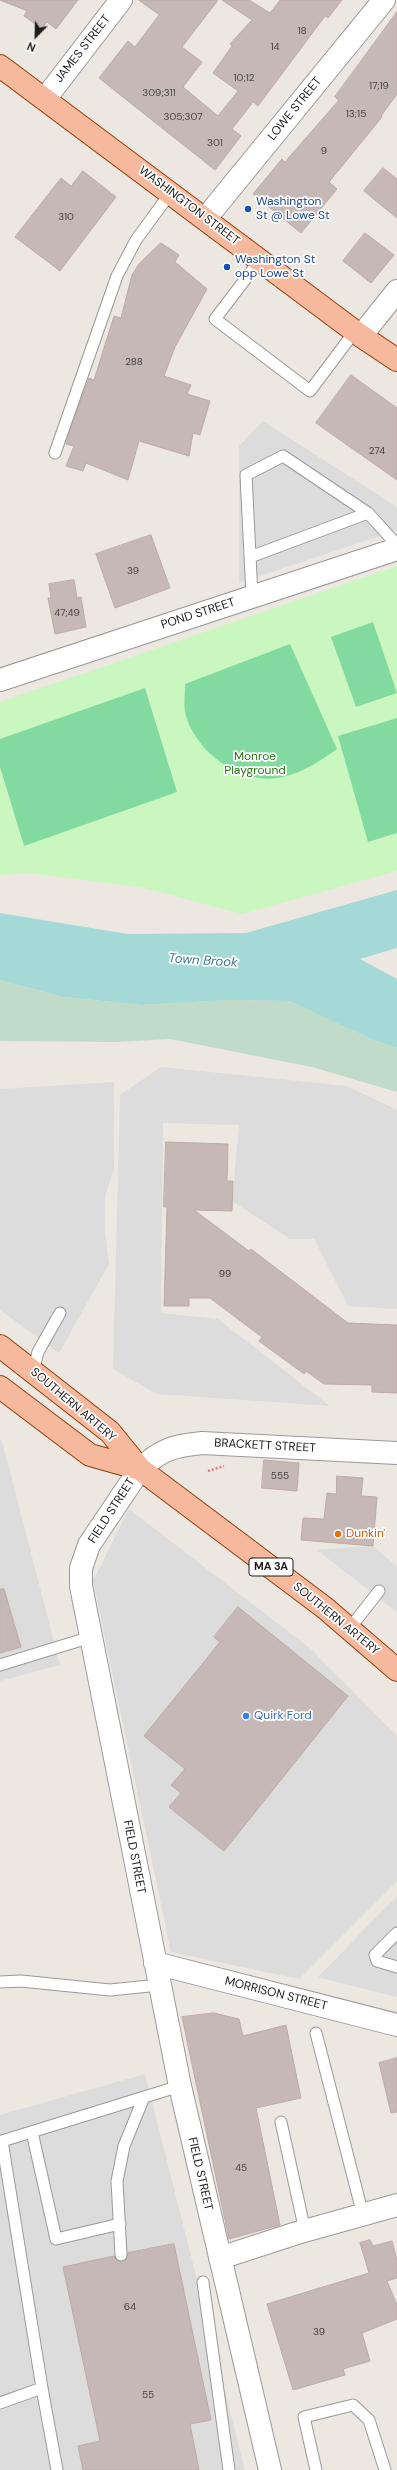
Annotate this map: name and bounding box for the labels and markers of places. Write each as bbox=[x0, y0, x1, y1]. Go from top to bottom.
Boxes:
place label: Washington St @ Lowe St bbox=[256, 195, 330, 223]
marker: Washington St @ Lowe St bbox=[243, 204, 253, 214]
place label: Washington St opp Lowe St bbox=[235, 253, 315, 281]
marker: Washington St opp Lowe St bbox=[222, 262, 232, 272]
place label: Dunkin' bbox=[346, 1527, 385, 1541]
marker: Dunkin' bbox=[333, 1529, 343, 1539]
place label: Quirk Ford bbox=[254, 1709, 312, 1723]
marker: Quirk Ford bbox=[241, 1711, 251, 1721]

